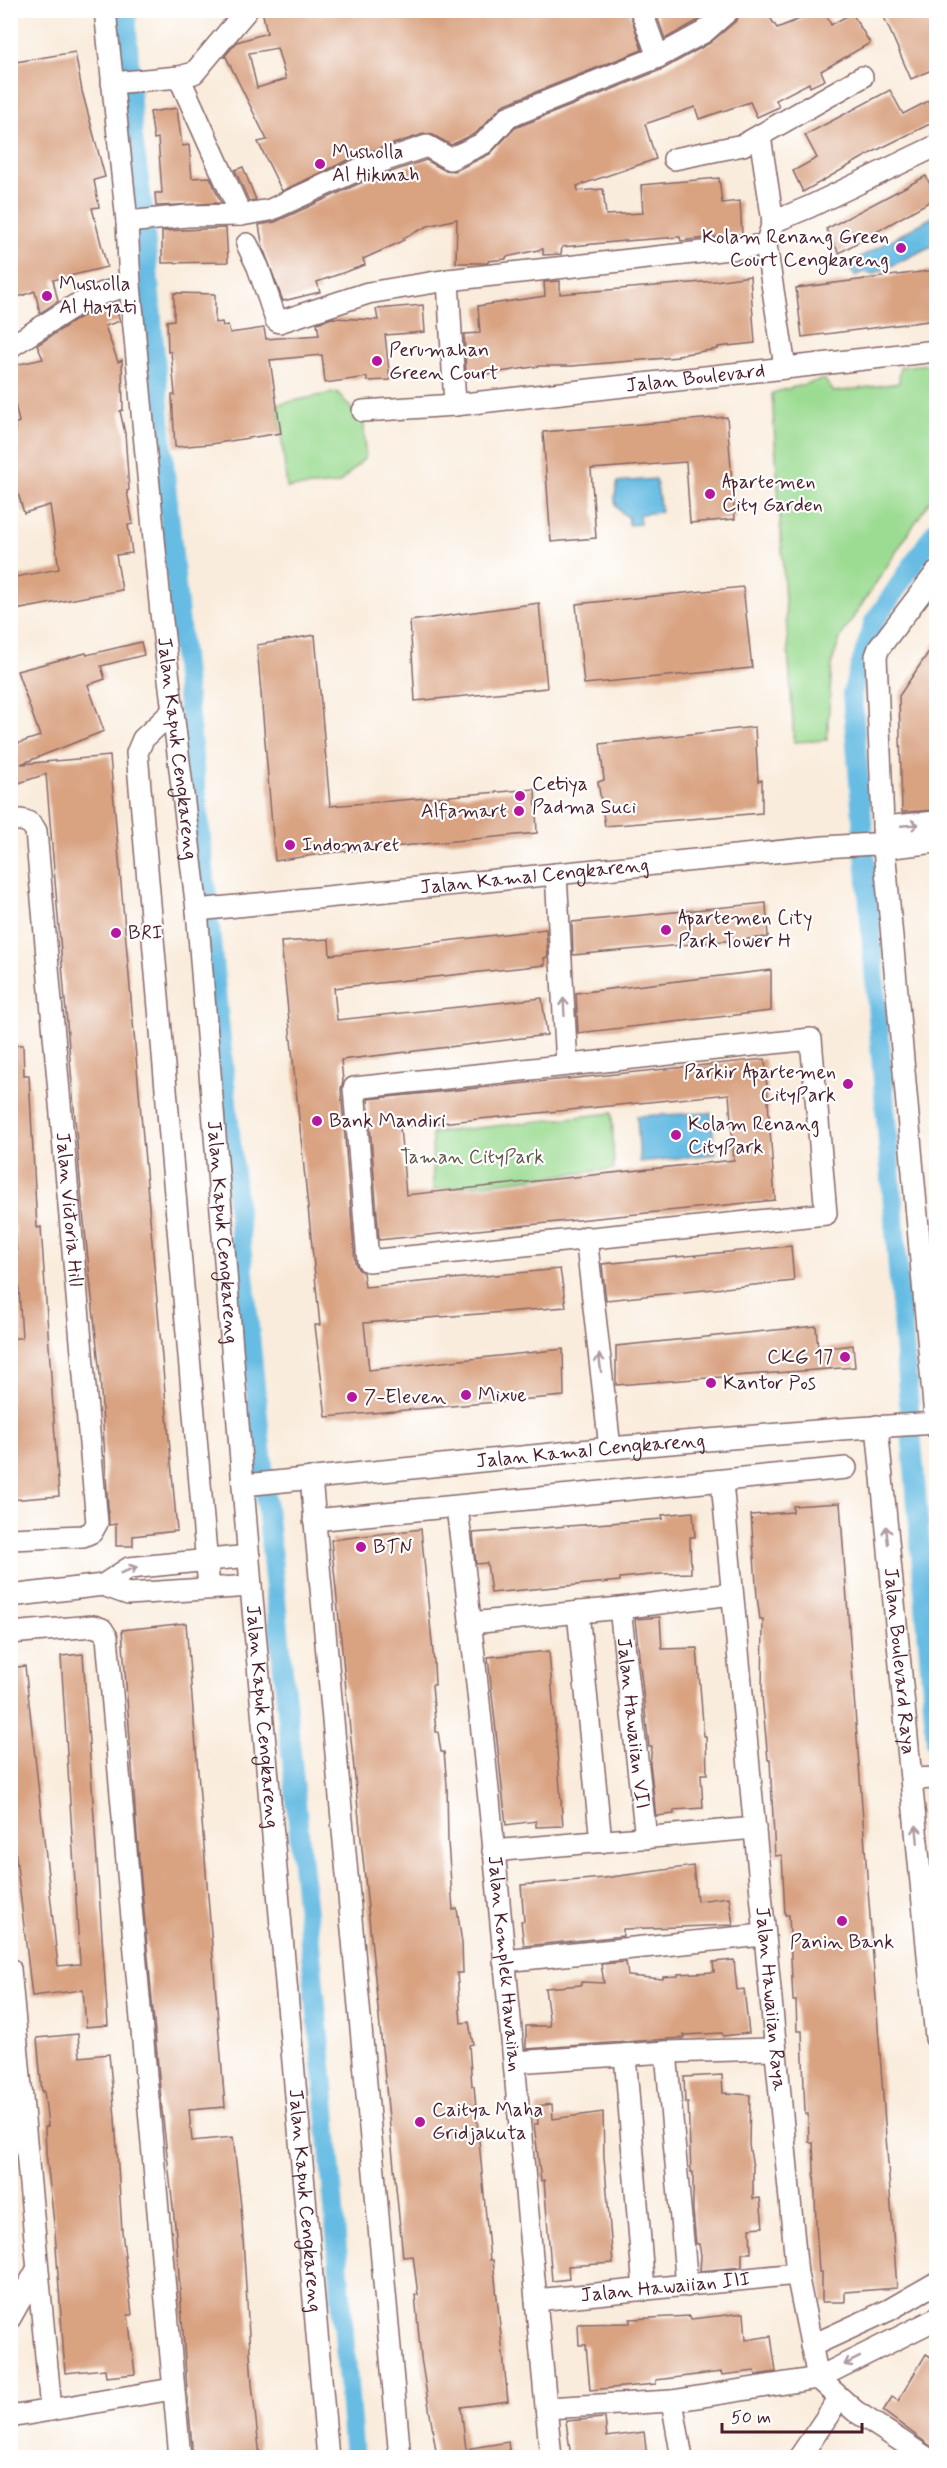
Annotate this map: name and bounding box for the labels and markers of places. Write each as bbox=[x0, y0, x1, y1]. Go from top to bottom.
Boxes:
place label: Musholla Al Hikmah bbox=[332, 139, 419, 189]
marker: Musholla Al Hikmah bbox=[313, 157, 327, 171]
place label: Kolam Renang Green Court Cengkareng bbox=[702, 224, 889, 275]
marker: Kolam Renang Green Court Cengkareng bbox=[894, 241, 908, 255]
place label: Musholla Al Hayati bbox=[59, 271, 137, 321]
marker: Musholla Al Hayati bbox=[40, 289, 54, 303]
place label: Perumahan Green Court bbox=[389, 337, 498, 387]
marker: Perumahan Green Court bbox=[370, 354, 384, 368]
place label: Apartemen City Garden bbox=[722, 469, 823, 519]
marker: Apartemen City Garden bbox=[703, 487, 717, 501]
place label: Cetiya Padma Suci bbox=[532, 771, 636, 821]
marker: Cetiya Padma Suci bbox=[513, 789, 527, 803]
place label: Alfamart bbox=[421, 798, 507, 825]
marker: Alfamart bbox=[512, 804, 526, 818]
place label: Indomaret bbox=[302, 832, 399, 859]
marker: Indomaret bbox=[283, 838, 297, 852]
place label: Apartemen City Park Tower H bbox=[678, 905, 812, 955]
place label: BRI bbox=[128, 920, 162, 947]
marker: Apartemen City Park Tower H bbox=[659, 923, 673, 937]
marker: BRI bbox=[109, 926, 123, 940]
place label: Parkir Apartemen CityPark bbox=[684, 1059, 836, 1109]
marker: Parkir Apartemen CityPark bbox=[841, 1077, 855, 1091]
place label: Bank Mandiri bbox=[329, 1108, 446, 1135]
place label: Kolam Renang CityPark bbox=[688, 1111, 819, 1161]
marker: Bank Mandiri bbox=[310, 1114, 324, 1128]
marker: Kolam Renang CityPark bbox=[669, 1128, 683, 1142]
place label: CKG 17 bbox=[767, 1344, 833, 1371]
marker: CKG 17 bbox=[838, 1350, 852, 1364]
place label: Kantor Pos bbox=[723, 1370, 816, 1397]
marker: Kantor Pos bbox=[704, 1376, 718, 1390]
place label: Mixue bbox=[478, 1382, 527, 1409]
place label: 7-Eleven bbox=[364, 1384, 447, 1411]
marker: Mixue bbox=[459, 1388, 473, 1402]
marker: 7-Eleven bbox=[345, 1390, 359, 1404]
place label: BTN bbox=[373, 1534, 412, 1561]
marker: BTN bbox=[354, 1540, 368, 1554]
marker: Panin Bank bbox=[835, 1914, 849, 1928]
place label: Panin Bank bbox=[790, 1929, 894, 1956]
place label: Caitya Maha Gridjakuta bbox=[432, 2097, 543, 2147]
marker: Caitya Maha Gridjakuta bbox=[413, 2115, 427, 2129]

